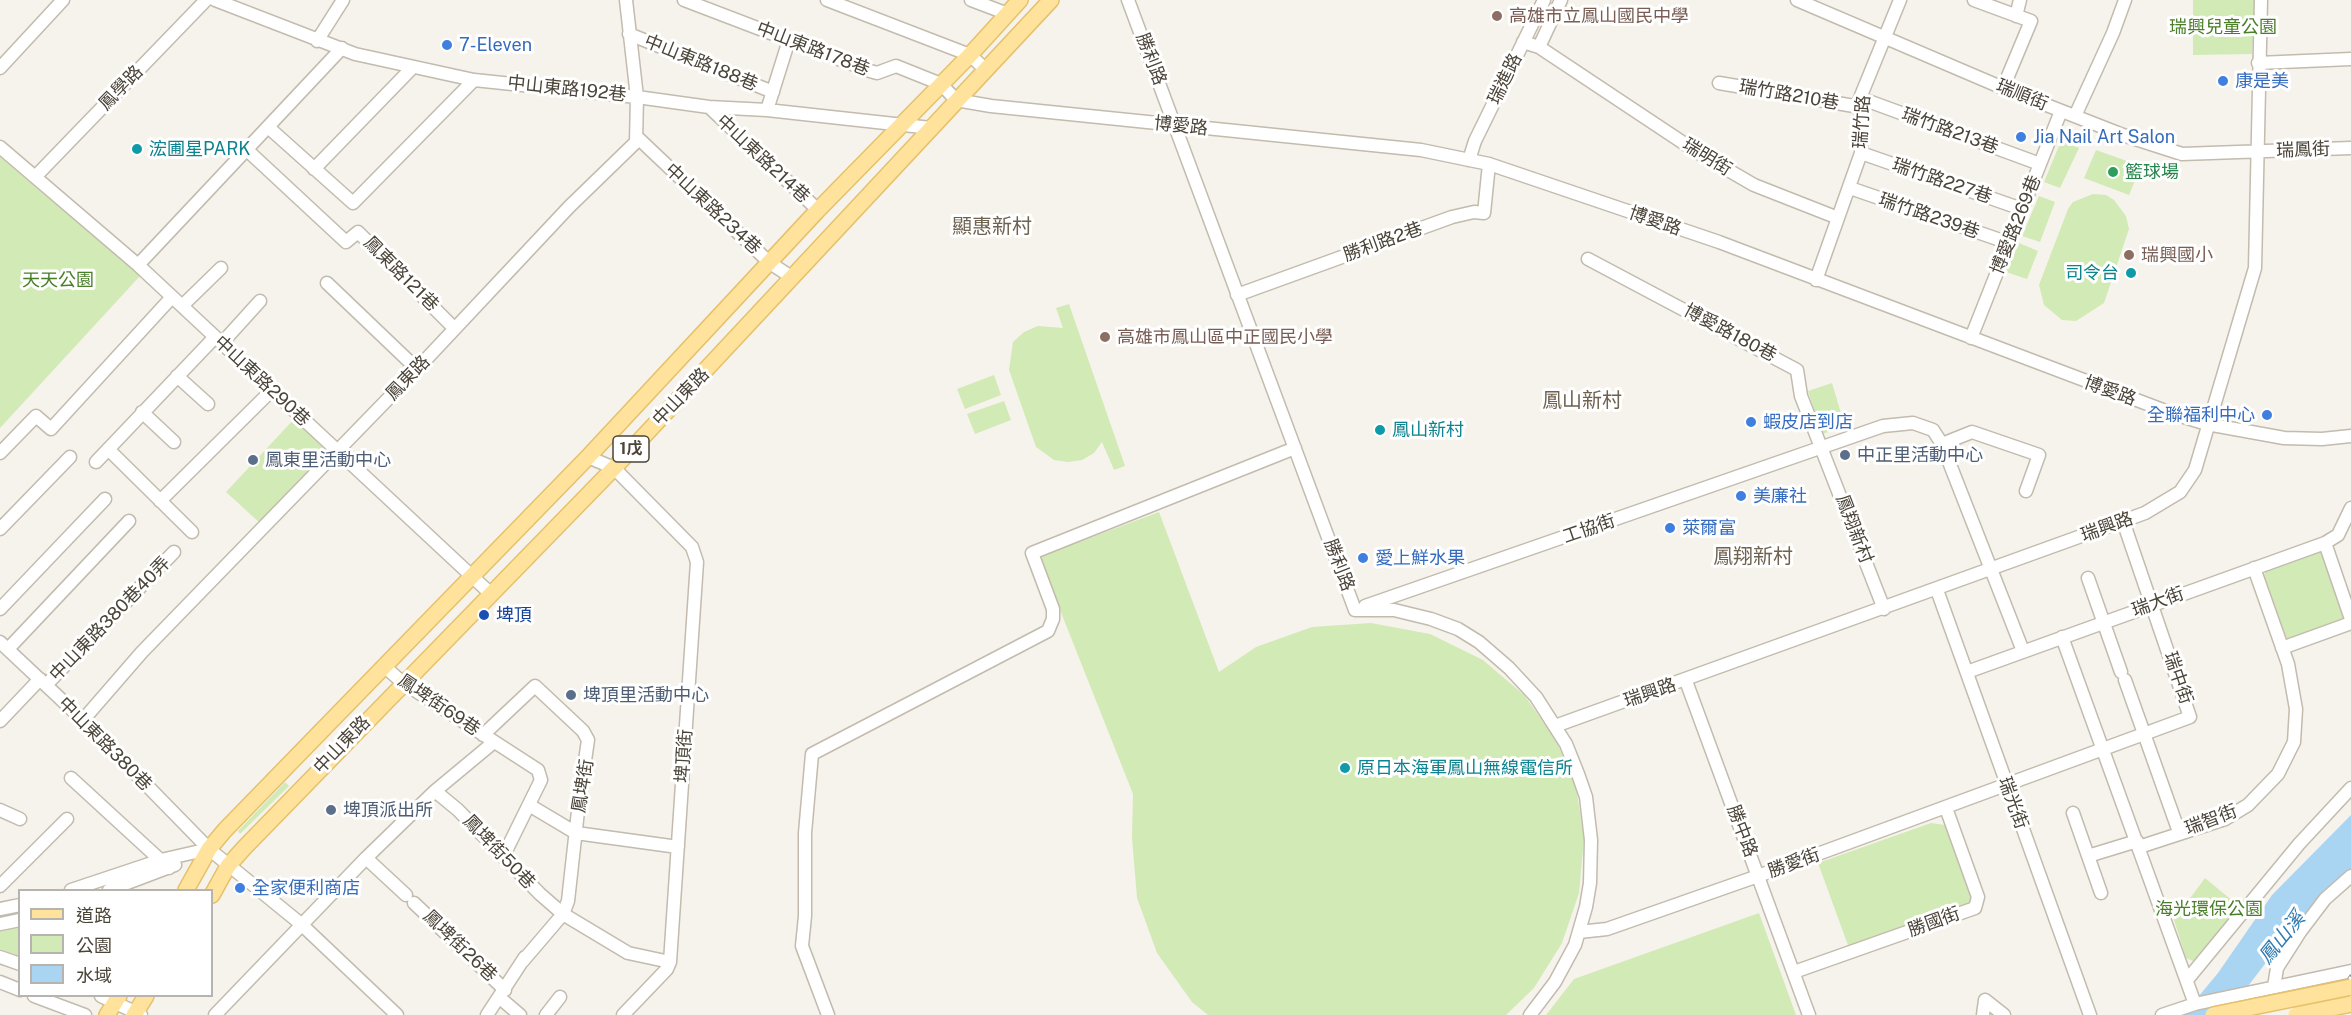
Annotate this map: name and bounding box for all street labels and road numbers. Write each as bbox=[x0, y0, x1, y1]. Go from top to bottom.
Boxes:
street label: 中山東路178巷 bbox=[753, 18, 873, 80]
street label: 中山東路188巷 bbox=[641, 30, 761, 96]
street label: 勝利路 bbox=[1131, 30, 1171, 88]
street label: 瑞進路 bbox=[1483, 50, 1527, 108]
street label: 鳳學路 bbox=[94, 61, 148, 115]
street label: 中山東路192巷 bbox=[507, 72, 627, 106]
street label: 瑞順街 bbox=[1993, 75, 2051, 115]
street label: 瑞竹路210巷 bbox=[1737, 76, 1841, 114]
street label: 瑞竹路 bbox=[1849, 94, 1875, 150]
street label: 瑞竹路213巷 bbox=[1899, 104, 2001, 158]
street label: 中山東路214巷 bbox=[712, 110, 814, 208]
street label: 博愛路 bbox=[1153, 112, 1209, 140]
street label: 瑞明街 bbox=[1678, 134, 1736, 180]
street label: 瑞鳳街 bbox=[2276, 138, 2330, 162]
street label: 瑞竹路227巷 bbox=[1889, 154, 1995, 208]
street label: 中山東路234巷 bbox=[661, 159, 765, 259]
street label: 博愛路269巷 bbox=[1986, 172, 2046, 278]
street label: 瑞竹路239巷 bbox=[1876, 189, 1982, 243]
street label: 博愛路 bbox=[1626, 202, 1684, 240]
street label: 勝利路2巷 bbox=[1340, 218, 1426, 266]
street label: 鳳東路121巷 bbox=[359, 232, 443, 316]
street label: 博愛路180巷 bbox=[1680, 300, 1780, 366]
street label: 中山東路290巷 bbox=[210, 331, 314, 431]
street label: 鳳東路 bbox=[381, 351, 435, 405]
street label: 中山東路 bbox=[648, 364, 714, 430]
street label: 博愛路 bbox=[2081, 372, 2139, 410]
road number: 1戊 bbox=[613, 436, 649, 462]
street label: 鳳翔新村 bbox=[1831, 492, 1877, 566]
street label: 瑞興路 bbox=[2078, 508, 2136, 546]
street label: 工協街 bbox=[1560, 510, 1618, 548]
street label: 勝利路 bbox=[1319, 536, 1359, 594]
street label: 中山東路380巷40弄 bbox=[45, 552, 175, 686]
street label: 瑞大街 bbox=[2129, 583, 2187, 621]
street label: 瑞中街 bbox=[2159, 649, 2197, 707]
street label: 鳳埤街69巷 bbox=[394, 670, 484, 740]
street label: 瑞興路 bbox=[1621, 674, 1679, 712]
street label: 中山東路380巷 bbox=[54, 693, 156, 795]
street label: 中山東路 bbox=[309, 712, 375, 778]
street label: 埤頂街 bbox=[671, 728, 697, 784]
street label: 鳳埤街 bbox=[568, 758, 598, 814]
street label: 瑞光街 bbox=[1994, 774, 2032, 832]
street label: 瑞智街 bbox=[2182, 800, 2240, 840]
street label: 勝中路 bbox=[1722, 802, 1762, 860]
street label: 鳳埤街50巷 bbox=[458, 810, 540, 894]
street label: 勝愛街 bbox=[1765, 844, 1823, 882]
street label: 勝國街 bbox=[1905, 903, 1963, 941]
street label: 鳳埤街26巷 bbox=[419, 906, 501, 986]

